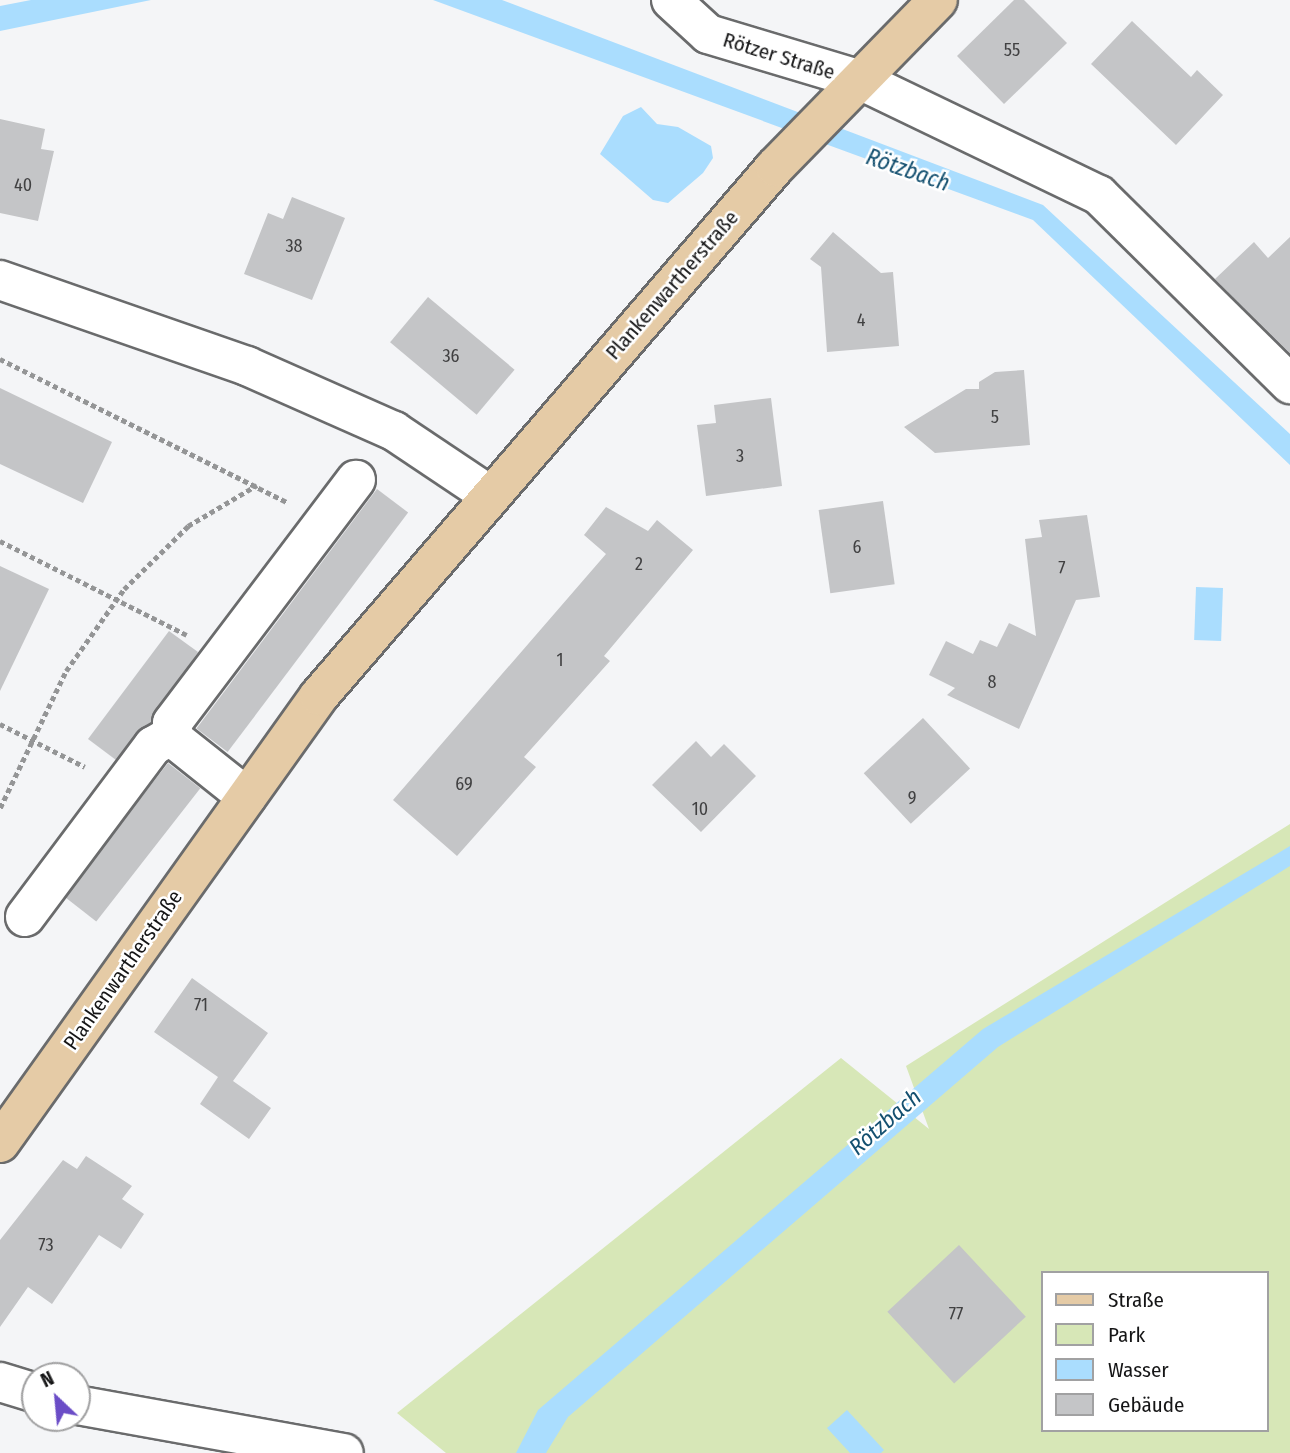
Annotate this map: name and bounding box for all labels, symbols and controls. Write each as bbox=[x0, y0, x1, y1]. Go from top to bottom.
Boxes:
street label: Rötzer Straße bbox=[720, 27, 838, 85]
house number: 55 bbox=[1004, 39, 1020, 61]
water label: Rötzbach bbox=[863, 143, 953, 197]
house number: 40 bbox=[14, 174, 32, 196]
street label: Plankenwartherstraße bbox=[600, 205, 744, 365]
house number: 38 bbox=[285, 235, 303, 257]
house number: 4 bbox=[857, 309, 865, 331]
house number: 36 bbox=[442, 345, 460, 367]
house number: 5 bbox=[991, 406, 999, 428]
house number: 3 bbox=[736, 445, 744, 467]
house number: 6 bbox=[853, 536, 861, 558]
house number: 2 bbox=[635, 553, 643, 575]
house number: 7 bbox=[1058, 557, 1066, 579]
house number: 1 bbox=[556, 649, 564, 671]
house number: 8 bbox=[988, 671, 996, 693]
house number: 69 bbox=[455, 773, 473, 795]
house number: 9 bbox=[908, 787, 916, 809]
house number: 10 bbox=[692, 798, 708, 820]
street label: Plankenwartherstraße bbox=[58, 885, 188, 1055]
house number: 71 bbox=[194, 994, 208, 1016]
water label: Rötzbach bbox=[843, 1083, 927, 1161]
house number: 73 bbox=[38, 1234, 54, 1256]
legend bbox=[1042, 1271, 1269, 1432]
text: Straße bbox=[1108, 1287, 1164, 1313]
house number: 77 bbox=[949, 1303, 963, 1325]
text: Park bbox=[1108, 1322, 1145, 1348]
text: Wasser bbox=[1108, 1357, 1169, 1383]
north arrow bbox=[21, 1362, 91, 1432]
text: N bbox=[37, 1367, 58, 1392]
text: Gebäude bbox=[1108, 1392, 1184, 1418]

